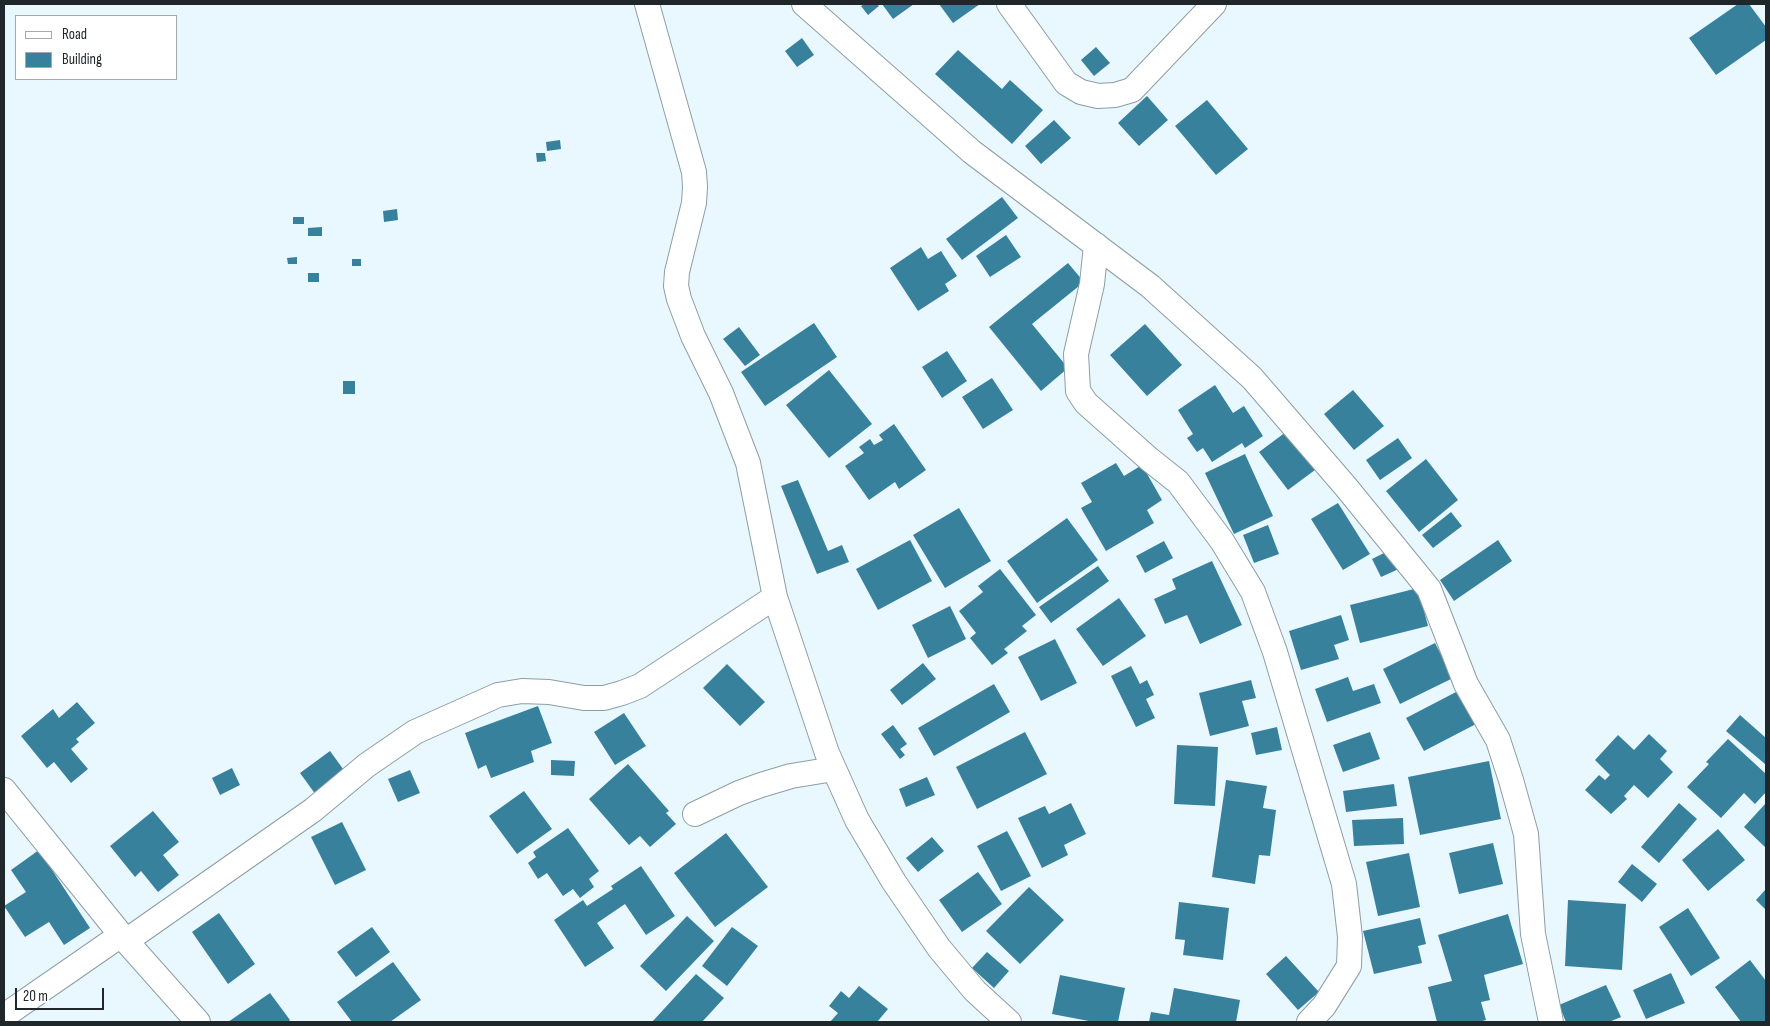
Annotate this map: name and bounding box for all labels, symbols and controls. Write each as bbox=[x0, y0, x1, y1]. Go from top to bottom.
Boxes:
legend bbox=[15, 15, 178, 80]
text: Road bbox=[62, 25, 87, 44]
text: Building bbox=[62, 50, 102, 69]
scale bar bbox=[18, 978, 106, 1010]
text: 20 m bbox=[23, 987, 48, 1006]

